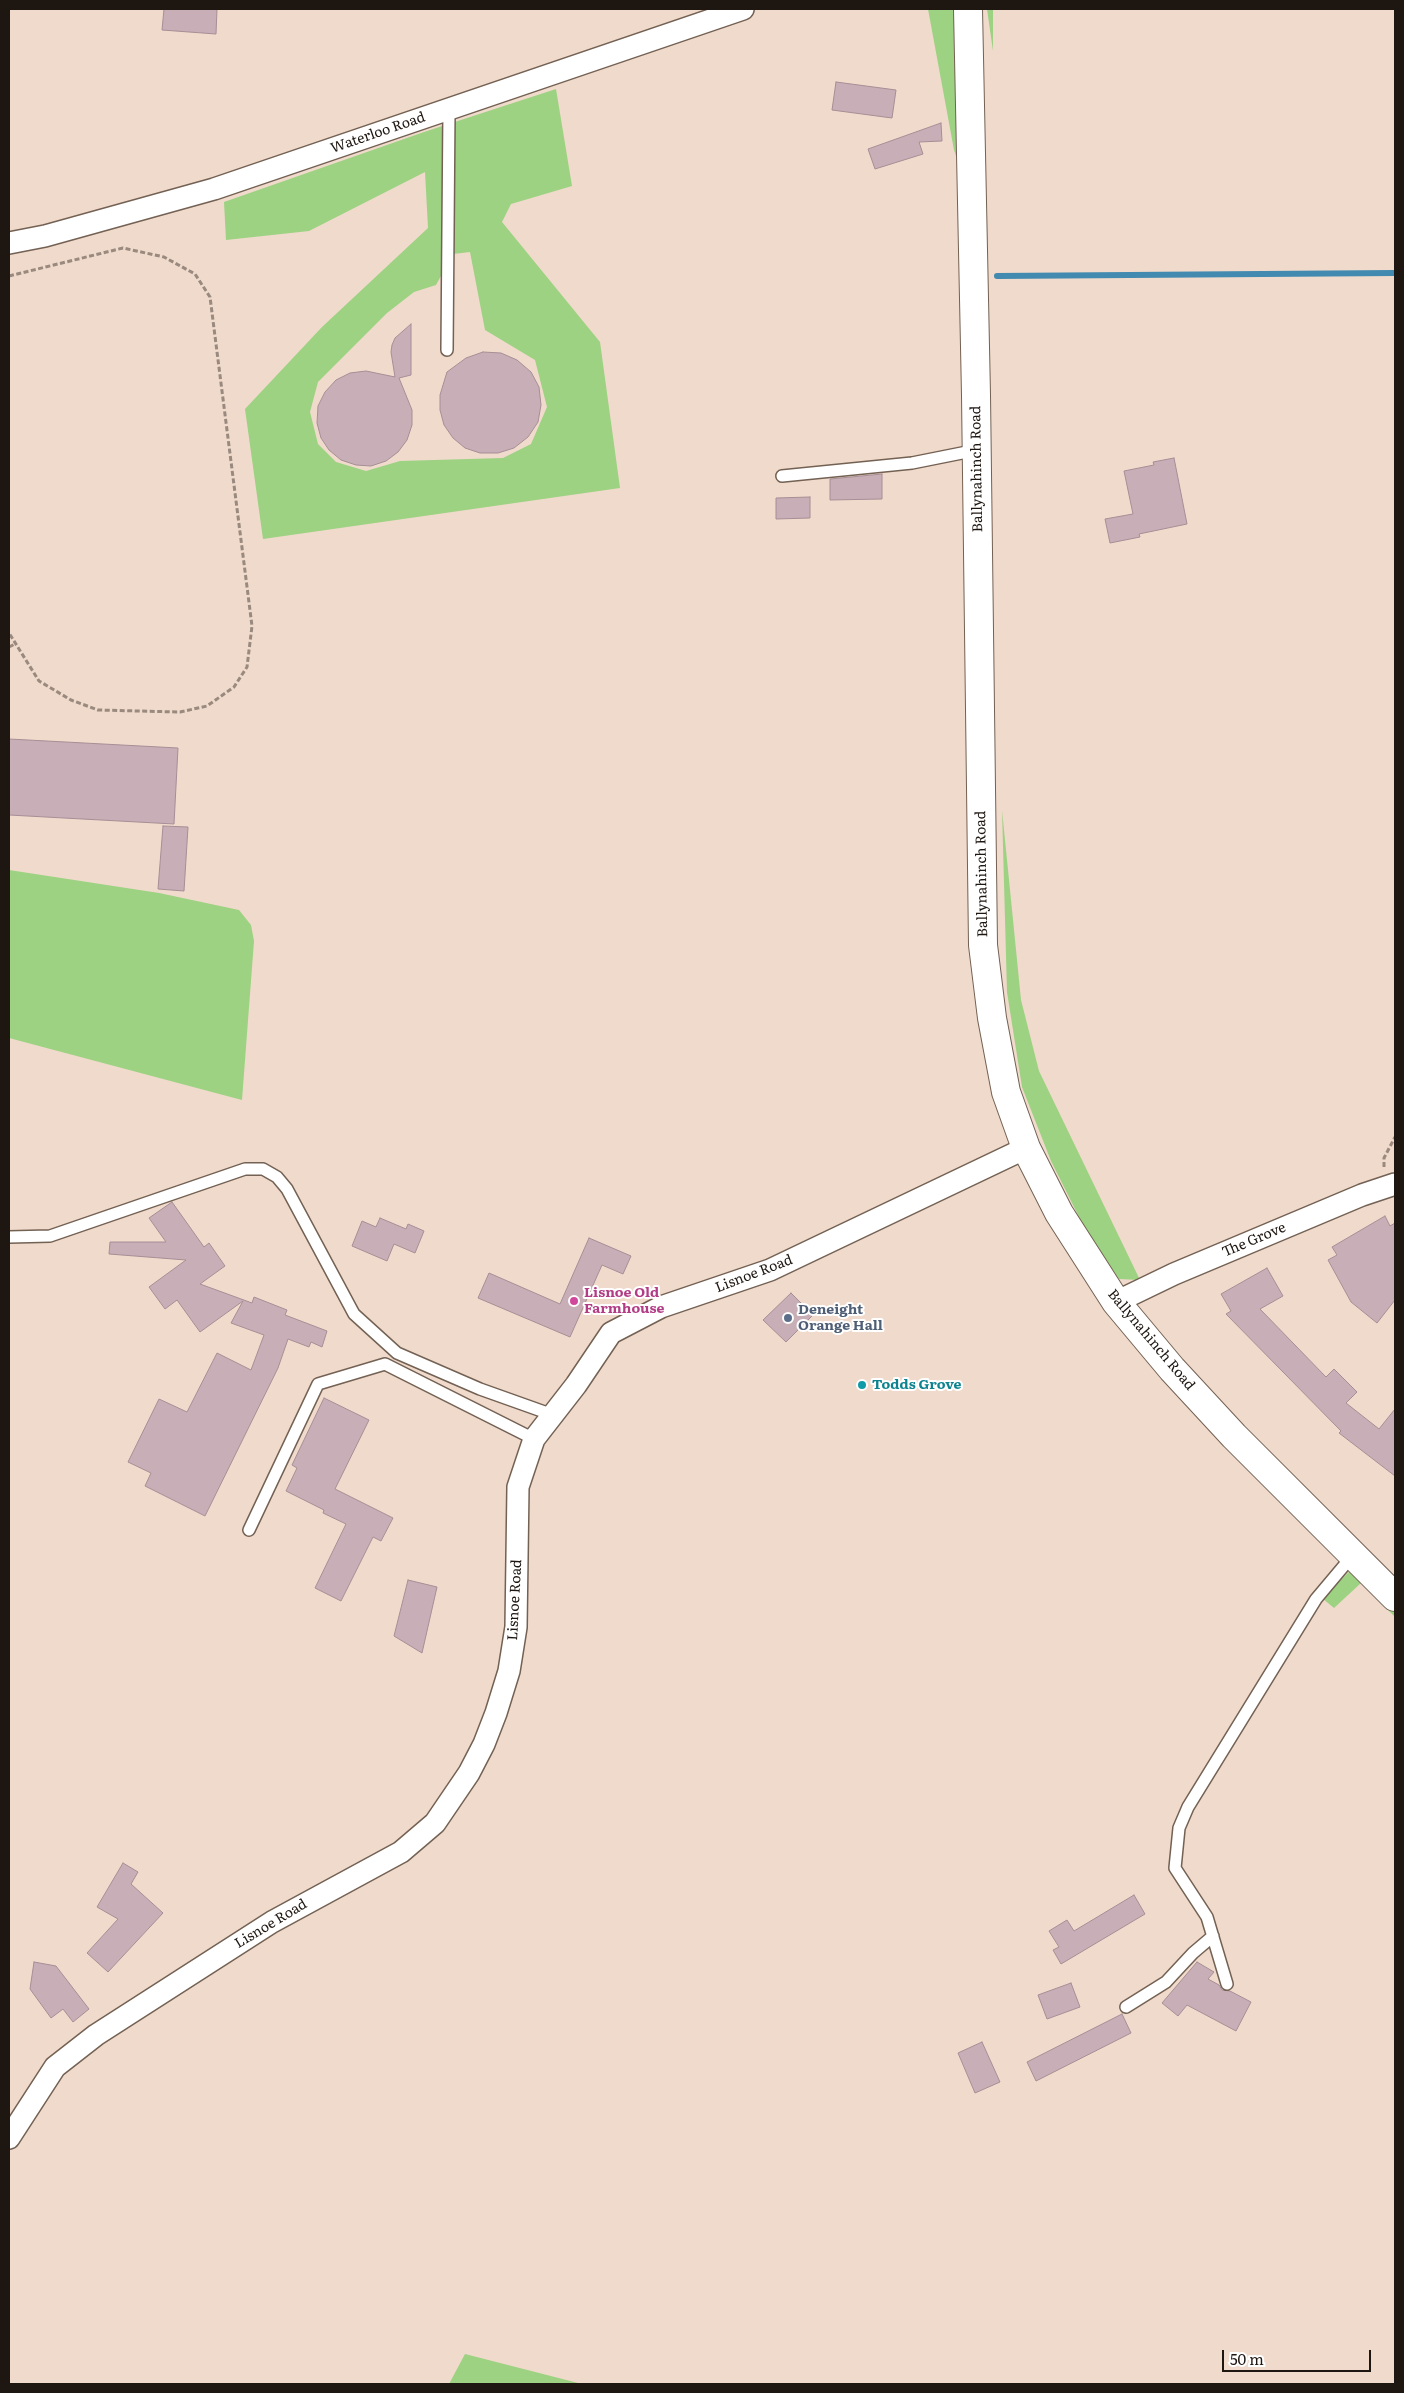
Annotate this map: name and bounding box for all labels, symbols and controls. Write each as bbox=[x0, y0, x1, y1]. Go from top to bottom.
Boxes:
street label: Waterloo Road bbox=[328, 109, 428, 157]
street label: Ballynahinch Road bbox=[967, 406, 987, 532]
street label: Ballynahinch Road bbox=[972, 811, 992, 937]
street label: The Grove bbox=[1220, 1219, 1288, 1261]
street label: Lisnoe Road bbox=[713, 1252, 795, 1296]
place label: Lisnoe Old Farmhouse bbox=[584, 1285, 664, 1318]
street label: Ballynahinch Road bbox=[1104, 1286, 1198, 1394]
marker: Lisnoe Old Farmhouse bbox=[568, 1295, 580, 1307]
place label: Deneight Orange Hall bbox=[798, 1302, 883, 1334]
marker: Deneight Orange Hall bbox=[782, 1312, 794, 1324]
place label: Todds Grove bbox=[872, 1377, 961, 1393]
marker: Todds Grove bbox=[856, 1379, 868, 1391]
street label: Lisnoe Road bbox=[504, 1559, 526, 1641]
street label: Lisnoe Road bbox=[232, 1896, 310, 1952]
scale bar bbox=[1224, 2340, 1373, 2372]
text: 50 m bbox=[1230, 2347, 1264, 2370]

